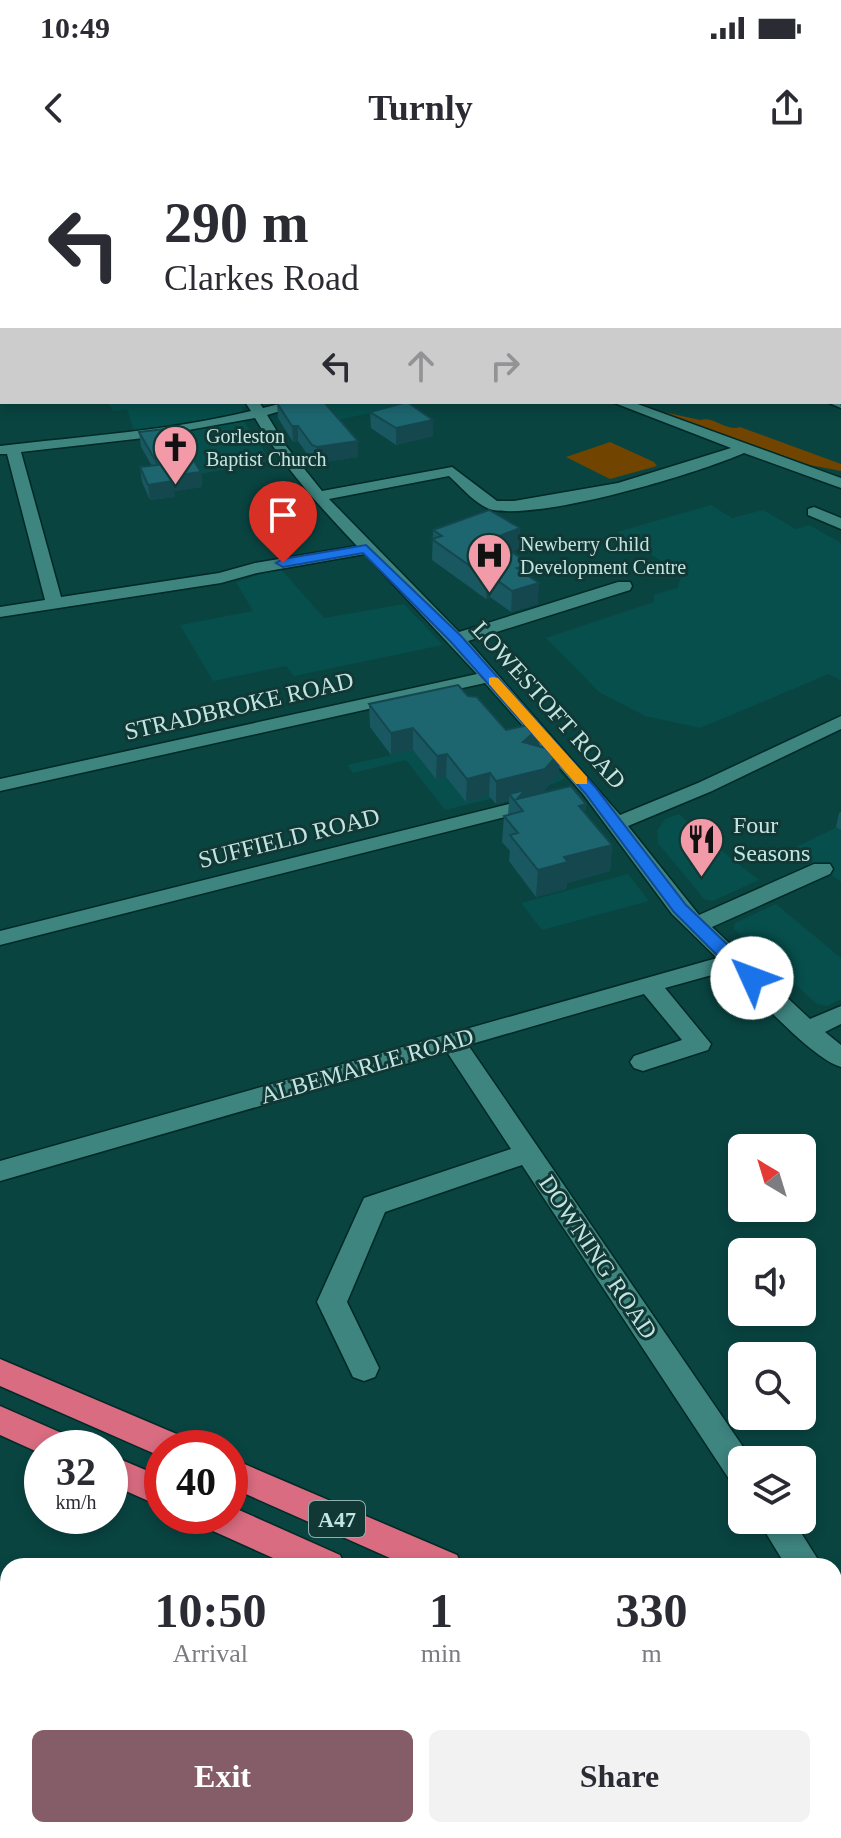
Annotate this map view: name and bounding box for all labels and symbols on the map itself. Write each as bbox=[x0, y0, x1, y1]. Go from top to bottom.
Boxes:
church icon: Gorleston Baptist Church bbox=[151, 424, 199, 487]
place label: Gorleston Baptist Church bbox=[206, 425, 327, 471]
pin bbox=[249, 481, 317, 563]
hospital icon: Newberry Child Development Centre bbox=[465, 532, 513, 595]
place label: Newberry Child Development Centre bbox=[520, 533, 686, 579]
street label: LOWESTOFT ROAD bbox=[467, 616, 631, 794]
street label: STRADBROKE ROAD bbox=[122, 667, 356, 745]
street label: SUFFIELD ROAD bbox=[196, 803, 382, 873]
place label: Four Seasons bbox=[733, 812, 810, 866]
restaurant icon: Four Seasons bbox=[678, 815, 726, 878]
position arrow bbox=[710, 936, 794, 1020]
street label: ALBEMARLE ROAD bbox=[257, 1023, 477, 1109]
north arrow bbox=[728, 1134, 816, 1222]
street label: DOWNING ROAD bbox=[534, 1170, 662, 1344]
speed limit sign: 40 bbox=[144, 1430, 248, 1534]
road number: A47 bbox=[309, 1501, 365, 1537]

